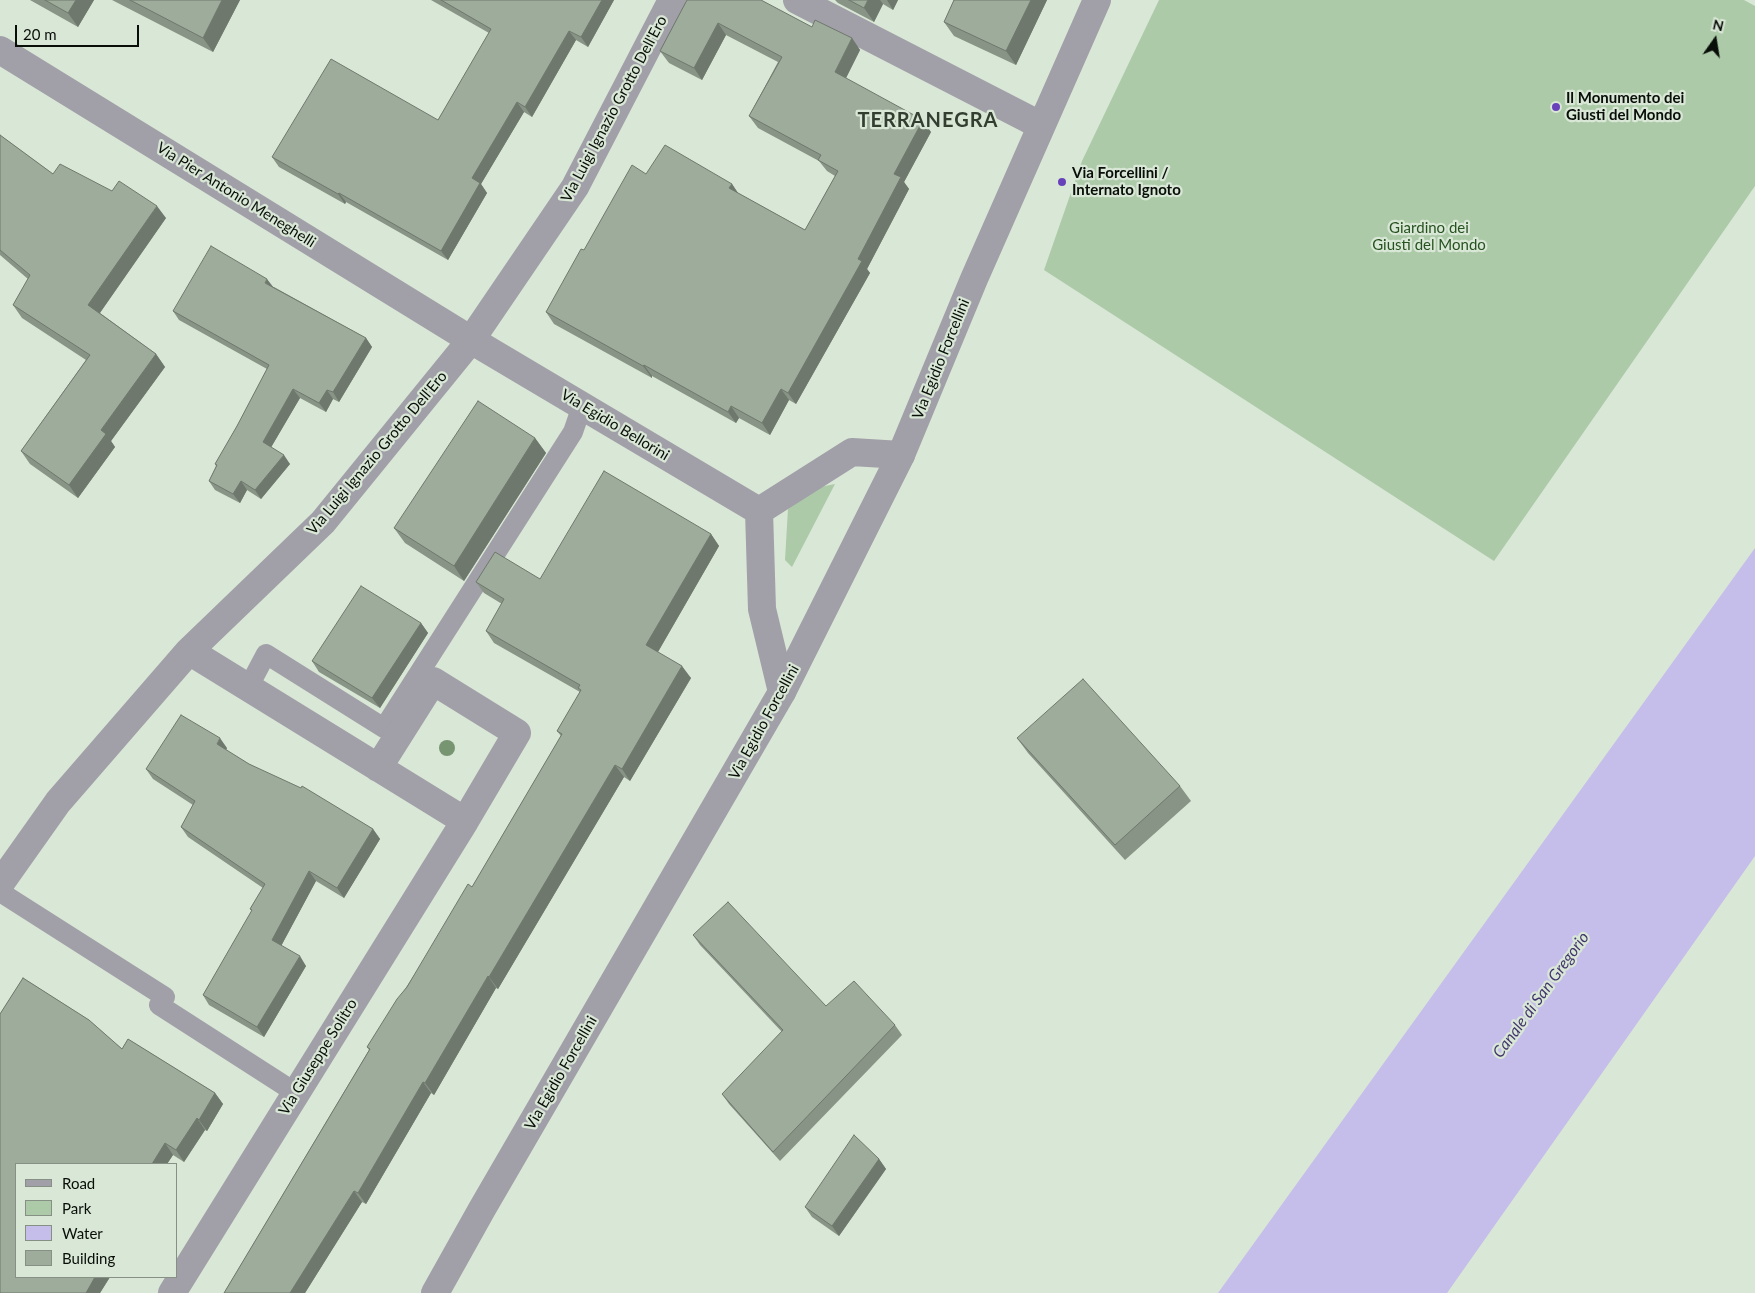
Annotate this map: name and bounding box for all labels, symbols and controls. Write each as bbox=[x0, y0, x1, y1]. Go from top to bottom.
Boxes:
street label: Via Luigi Ignazio Grotto Dell'Ero bbox=[557, 13, 671, 205]
scale bar bbox=[18, 15, 141, 47]
north arrow bbox=[1690, 15, 1740, 65]
text: N bbox=[1711, 15, 1726, 34]
text: 20 m bbox=[23, 25, 57, 43]
place label: Il Monumento dei Giusti del Mondo bbox=[1566, 89, 1684, 124]
marker: Il Monumento dei Giusti del Mondo bbox=[1550, 101, 1562, 113]
district label: TERRANEGRA bbox=[856, 109, 1000, 133]
street label: Via Pier Antonio Meneghelli bbox=[153, 139, 319, 251]
place label: Via Forcellini / Internato Ignoto bbox=[1072, 164, 1181, 199]
marker: Via Forcellini / Internato Ignoto bbox=[1056, 176, 1068, 188]
park label: Giardino dei Giusti del Mondo bbox=[1372, 219, 1486, 254]
street label: Via Egidio Forcellini bbox=[909, 296, 973, 422]
street label: Via Luigi Ignazio Grotto Dell'Ero bbox=[303, 367, 451, 539]
street label: Via Egidio Bellorini bbox=[557, 386, 673, 464]
street label: Via Egidio Forcellini bbox=[725, 662, 803, 782]
water label: Canale di San Gregorio bbox=[1489, 928, 1593, 1062]
street label: Via Giuseppe Solitro bbox=[275, 996, 361, 1118]
street label: Via Egidio Forcellini bbox=[521, 1013, 601, 1133]
legend bbox=[15, 1163, 178, 1278]
text: Road bbox=[62, 1174, 95, 1192]
text: Park bbox=[62, 1199, 91, 1217]
text: Water bbox=[62, 1224, 103, 1242]
text: Building bbox=[62, 1249, 115, 1267]

